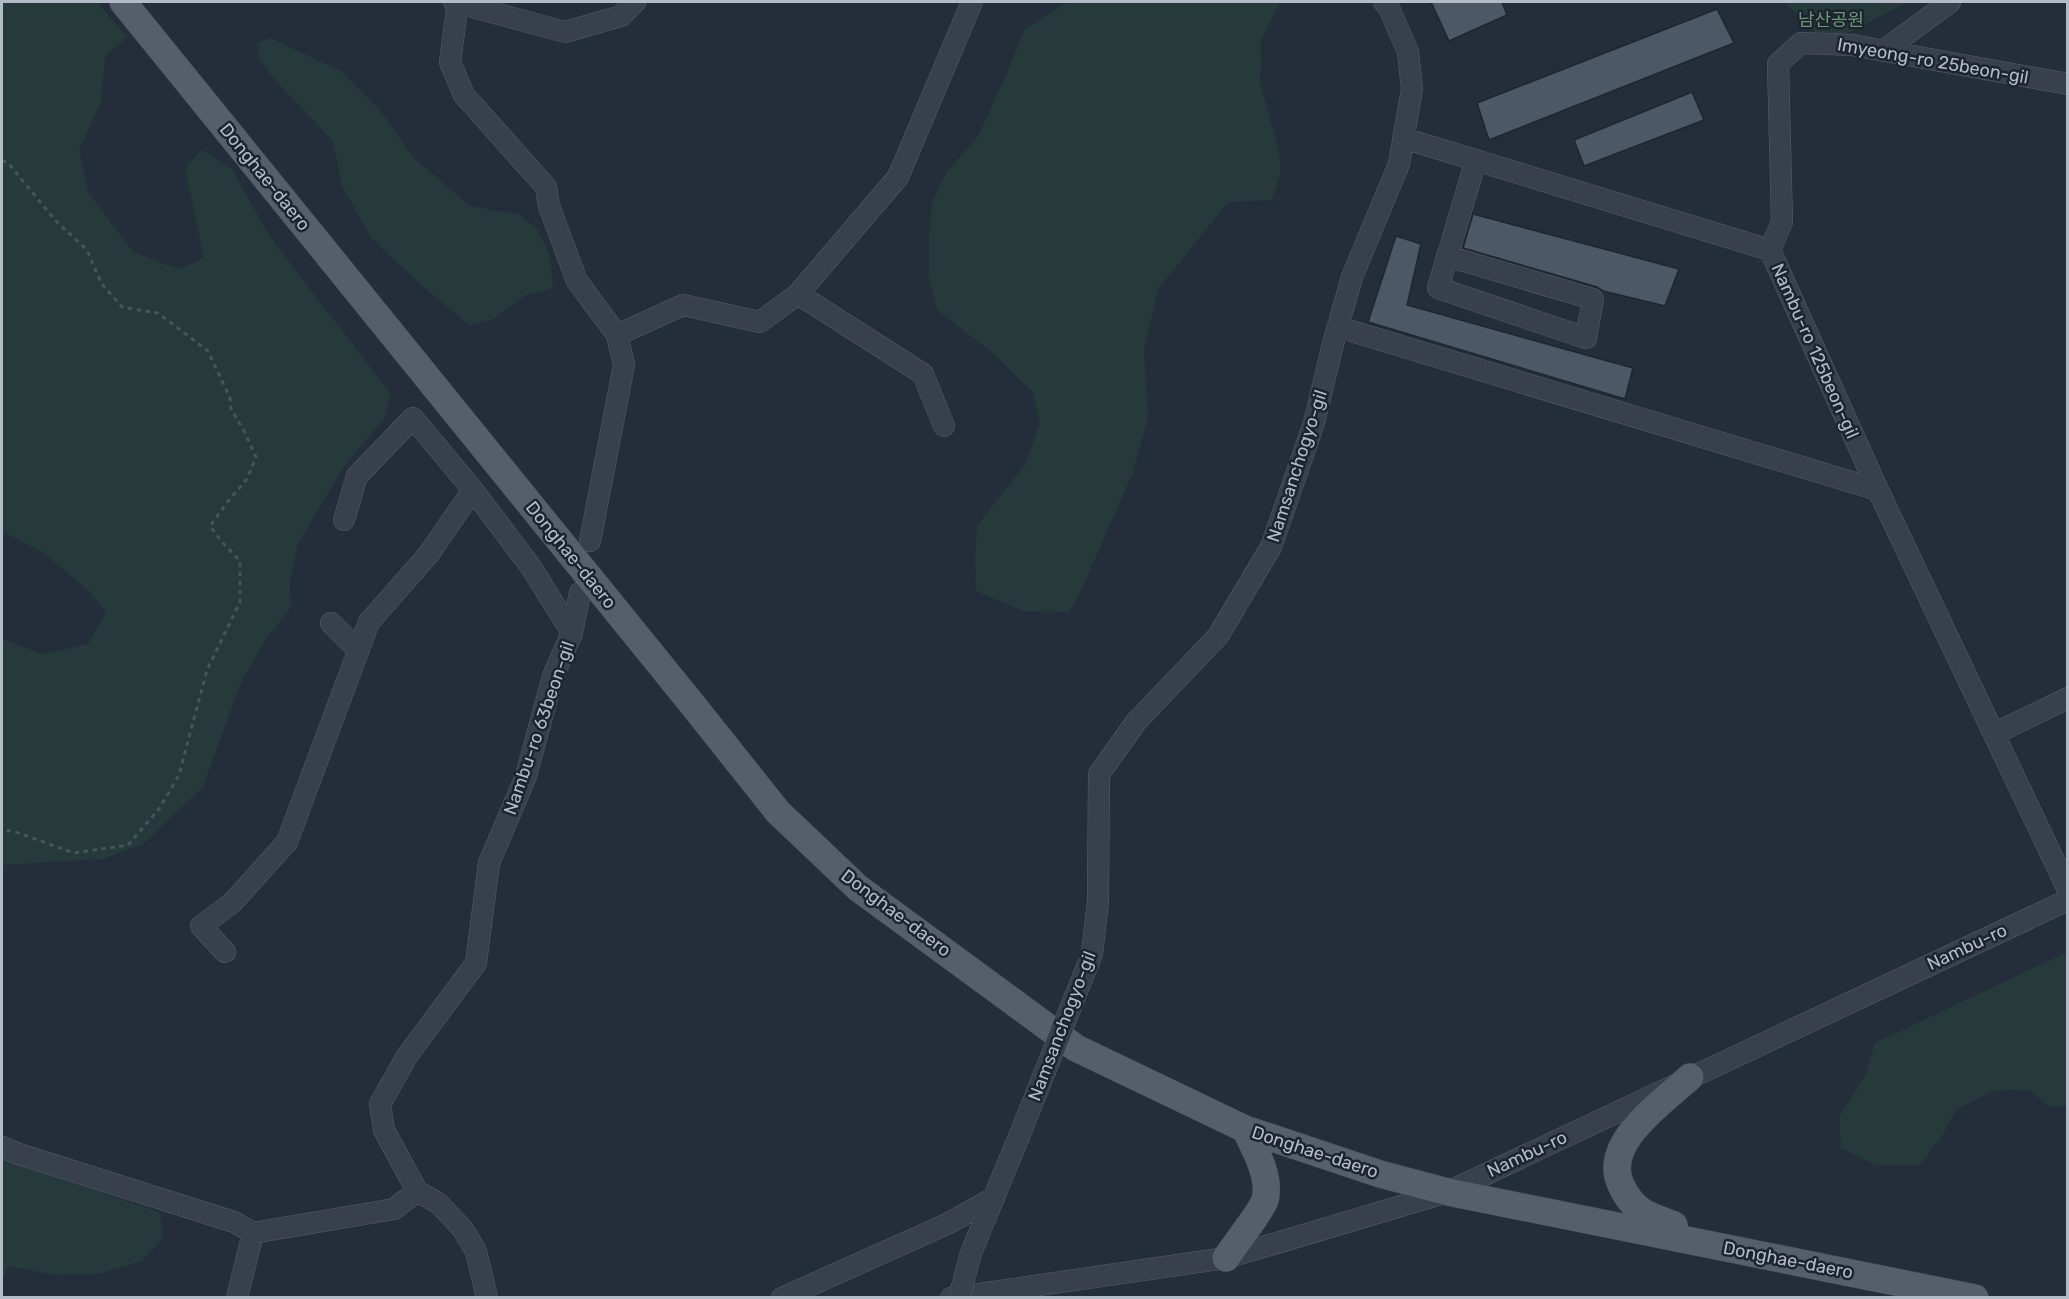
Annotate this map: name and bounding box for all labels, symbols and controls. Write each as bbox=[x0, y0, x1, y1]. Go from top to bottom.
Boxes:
park label: 남산공원 bbox=[1798, 9, 1864, 31]
street label: Imyeong-ro 25beon-gil bbox=[1836, 33, 2030, 89]
street label: Donghae-daero bbox=[215, 119, 315, 235]
street label: Nambu-ro 125beon-gil bbox=[1766, 260, 1864, 442]
street label: Namsanchogyo-gil bbox=[1262, 387, 1332, 545]
street label: Donghae-daero bbox=[521, 497, 621, 613]
street label: Nambu-ro 63beon-gil bbox=[499, 638, 579, 818]
street label: Donghae-daero bbox=[837, 865, 955, 961]
street label: Nambu-ro bbox=[1924, 919, 2010, 975]
street label: Namsanchogyo-gil bbox=[1023, 948, 1101, 1104]
street label: Donghae-daero bbox=[1249, 1121, 1381, 1183]
street label: Nambu-ro bbox=[1484, 1126, 1570, 1182]
street label: Donghae-daero bbox=[1721, 1237, 1855, 1283]

